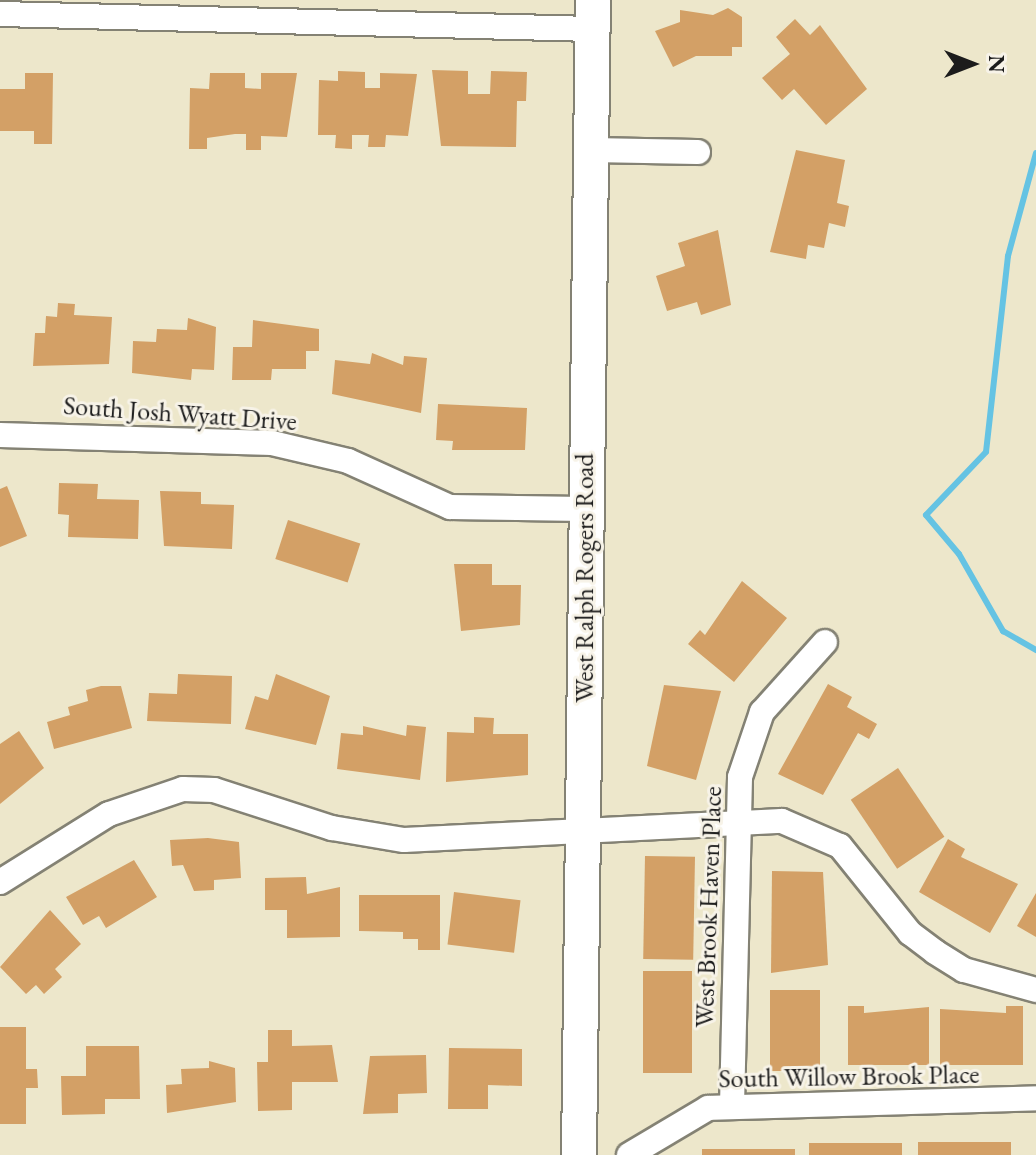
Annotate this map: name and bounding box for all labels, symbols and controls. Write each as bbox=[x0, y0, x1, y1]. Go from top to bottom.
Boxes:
north arrow bbox=[932, 24, 1012, 104]
text: N bbox=[982, 55, 1011, 73]
street label: South Josh Wyatt Drive bbox=[62, 390, 298, 438]
street label: West Ralph Rogers Road bbox=[569, 453, 601, 703]
street label: West Brook Haven Place bbox=[689, 786, 729, 1028]
street label: South Willow Brook Place bbox=[718, 1059, 980, 1095]

